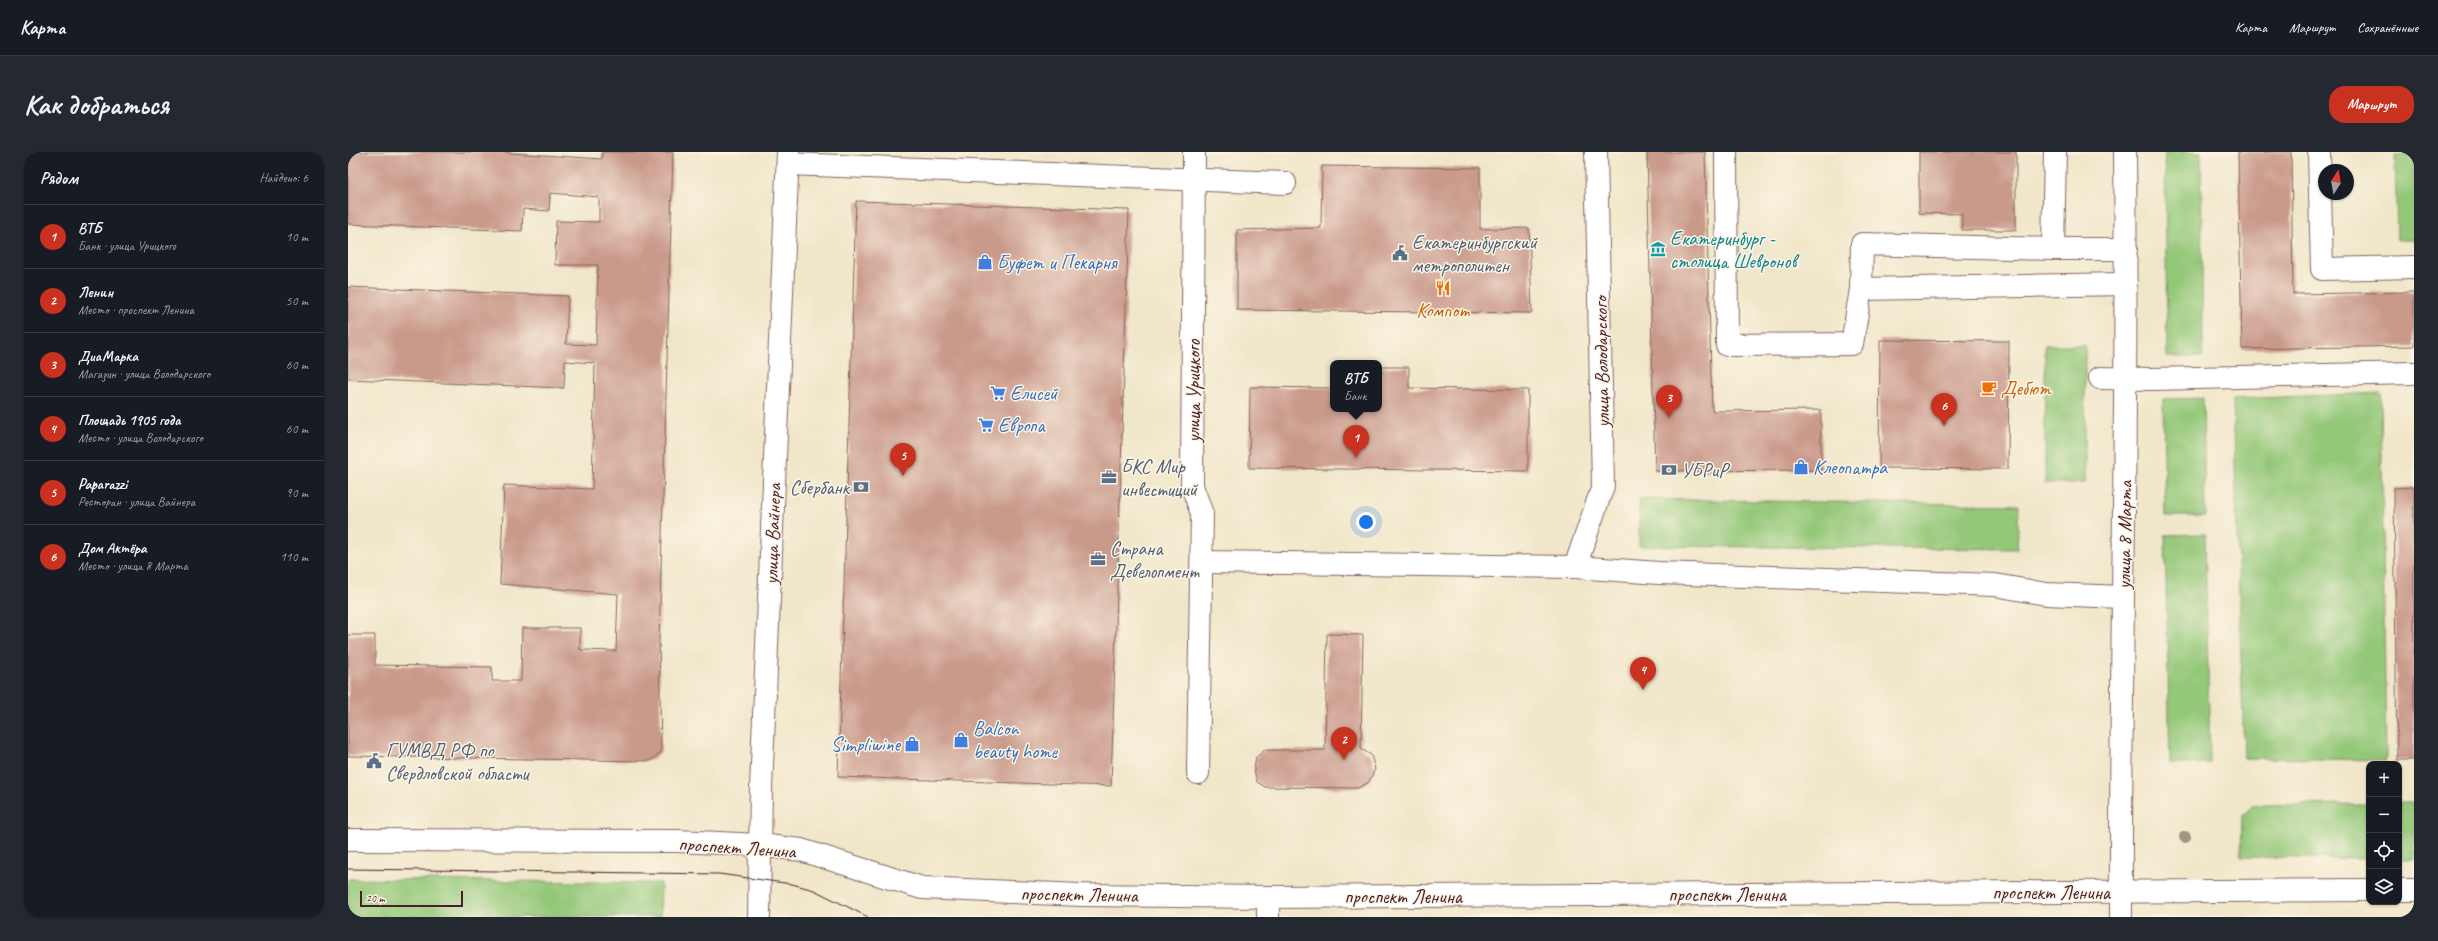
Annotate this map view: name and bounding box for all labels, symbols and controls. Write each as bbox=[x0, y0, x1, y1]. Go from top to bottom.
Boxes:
text: Карта bbox=[20, 16, 65, 40]
text: Карта bbox=[2235, 19, 2267, 36]
text: Маршрут bbox=[2289, 19, 2335, 36]
text: Сохранённые bbox=[2357, 19, 2418, 36]
button: Маршрут bbox=[2329, 86, 2414, 123]
text: Как добраться bbox=[24, 87, 169, 122]
north arrow bbox=[2318, 164, 2354, 200]
text: Рядом bbox=[40, 168, 78, 189]
text: Найдено: 6 bbox=[260, 170, 308, 186]
text: ВТБ bbox=[78, 219, 102, 238]
place label: Екатеринбург - столица Шевронов bbox=[1670, 226, 1799, 274]
text: 1 bbox=[50, 229, 56, 245]
text: 10 m bbox=[286, 229, 308, 245]
place label: Екатеринбургский метрополитен bbox=[1412, 230, 1539, 278]
text: Банк · улица Урицкого bbox=[78, 238, 176, 254]
museum icon: Екатеринбург - столица Шевронов bbox=[1649, 240, 1667, 258]
public building icon: Екатеринбургский метрополитен bbox=[1391, 244, 1409, 262]
place label: Буфет и Пекарня bbox=[997, 250, 1119, 275]
shop icon: Буфет и Пекарня bbox=[976, 253, 994, 271]
restaurant icon: Компот bbox=[1434, 279, 1452, 297]
text: Ленин bbox=[78, 283, 113, 302]
text: 2 bbox=[50, 293, 56, 309]
text: 50 m bbox=[286, 293, 308, 309]
street label: улица Володарского bbox=[1588, 294, 1615, 429]
place label: Компот bbox=[1416, 298, 1470, 323]
text: Место · проспект Ленина bbox=[78, 302, 194, 318]
street label: улица Урицкого bbox=[1181, 339, 1206, 443]
text: ДиаМарка bbox=[78, 347, 138, 366]
text: 3 bbox=[50, 357, 56, 373]
text: 60 m bbox=[286, 357, 308, 373]
popup bbox=[1330, 360, 1382, 412]
text: Магазин · улица Володарского bbox=[78, 366, 210, 382]
text: ВТБ bbox=[1344, 369, 1368, 388]
place label: Дебют bbox=[2001, 376, 2052, 401]
cafe icon: Дебют bbox=[1980, 379, 1998, 397]
place label: Елисей bbox=[1010, 381, 1059, 406]
supermarket icon: Елисей bbox=[989, 384, 1007, 402]
pin: 3 bbox=[1656, 385, 1682, 418]
text: Банк bbox=[1344, 388, 1366, 404]
pin: 6 bbox=[1931, 393, 1957, 426]
text: Площадь 1905 года bbox=[78, 411, 181, 430]
place label: Европа bbox=[998, 413, 1046, 438]
supermarket icon: Европа bbox=[977, 416, 995, 434]
text: 4 bbox=[50, 421, 56, 437]
text: 60 m bbox=[286, 421, 308, 437]
pin: 1 bbox=[1343, 425, 1369, 458]
text: Место · улица Володарского bbox=[78, 430, 203, 446]
pin: 5 bbox=[890, 443, 916, 476]
place label: БКС Мир инвестиций bbox=[1121, 454, 1199, 502]
place label: Клеопатра bbox=[1813, 455, 1888, 480]
place label: УБРиР bbox=[1681, 458, 1730, 483]
shop icon: Клеопатра bbox=[1792, 458, 1810, 476]
bank icon: УБРиР bbox=[1660, 461, 1678, 479]
office icon: БКС Мир инвестиций bbox=[1100, 468, 1118, 486]
text: Paparazzi bbox=[78, 475, 127, 494]
place label: Сбербанк bbox=[790, 475, 851, 500]
bank icon: Сбербанк bbox=[852, 478, 870, 496]
street label: улица 8 Марта bbox=[2111, 479, 2138, 590]
street label: улица Вайнера bbox=[758, 481, 787, 586]
text: 5 bbox=[50, 485, 56, 501]
text: 90 m bbox=[286, 485, 308, 501]
text: Ресторан · улица Вайнера bbox=[78, 494, 195, 510]
your location bbox=[1356, 512, 1376, 532]
place label: Страна Девелопмент bbox=[1110, 536, 1200, 584]
text: Дом Актёра bbox=[78, 539, 146, 558]
text: 6 bbox=[50, 549, 56, 565]
text: 110 m bbox=[280, 549, 308, 565]
office icon: Страна Девелопмент bbox=[1089, 550, 1107, 568]
text: Место · улица 8 Марта bbox=[78, 558, 188, 574]
pin: 4 bbox=[1630, 657, 1656, 690]
place label: Balcon beauty home bbox=[973, 716, 1058, 764]
pin: 2 bbox=[1331, 727, 1357, 760]
shop icon: Balcon beauty home bbox=[952, 731, 970, 749]
place label: Simpliwine bbox=[831, 732, 901, 757]
shop icon: Simpliwine bbox=[903, 735, 921, 753]
place label: ГУМВД РФ по Свердловской области bbox=[386, 738, 530, 786]
public building icon: ГУМВД РФ по Свердловской области bbox=[365, 752, 383, 770]
map controls bbox=[2366, 761, 2402, 905]
button: + bbox=[2366, 761, 2402, 797]
button: − bbox=[2366, 797, 2402, 833]
street label: проспект Ленина bbox=[678, 831, 798, 864]
button: locate bbox=[2366, 833, 2402, 869]
button: layers bbox=[2366, 869, 2402, 905]
street label: проспект Ленина bbox=[1992, 880, 2112, 905]
street label: проспект Ленина bbox=[1020, 881, 1140, 908]
street label: проспект Ленина bbox=[1668, 882, 1788, 907]
street label: проспект Ленина bbox=[1344, 884, 1464, 909]
scale bar bbox=[360, 889, 463, 908]
text: 20 m bbox=[366, 891, 385, 905]

